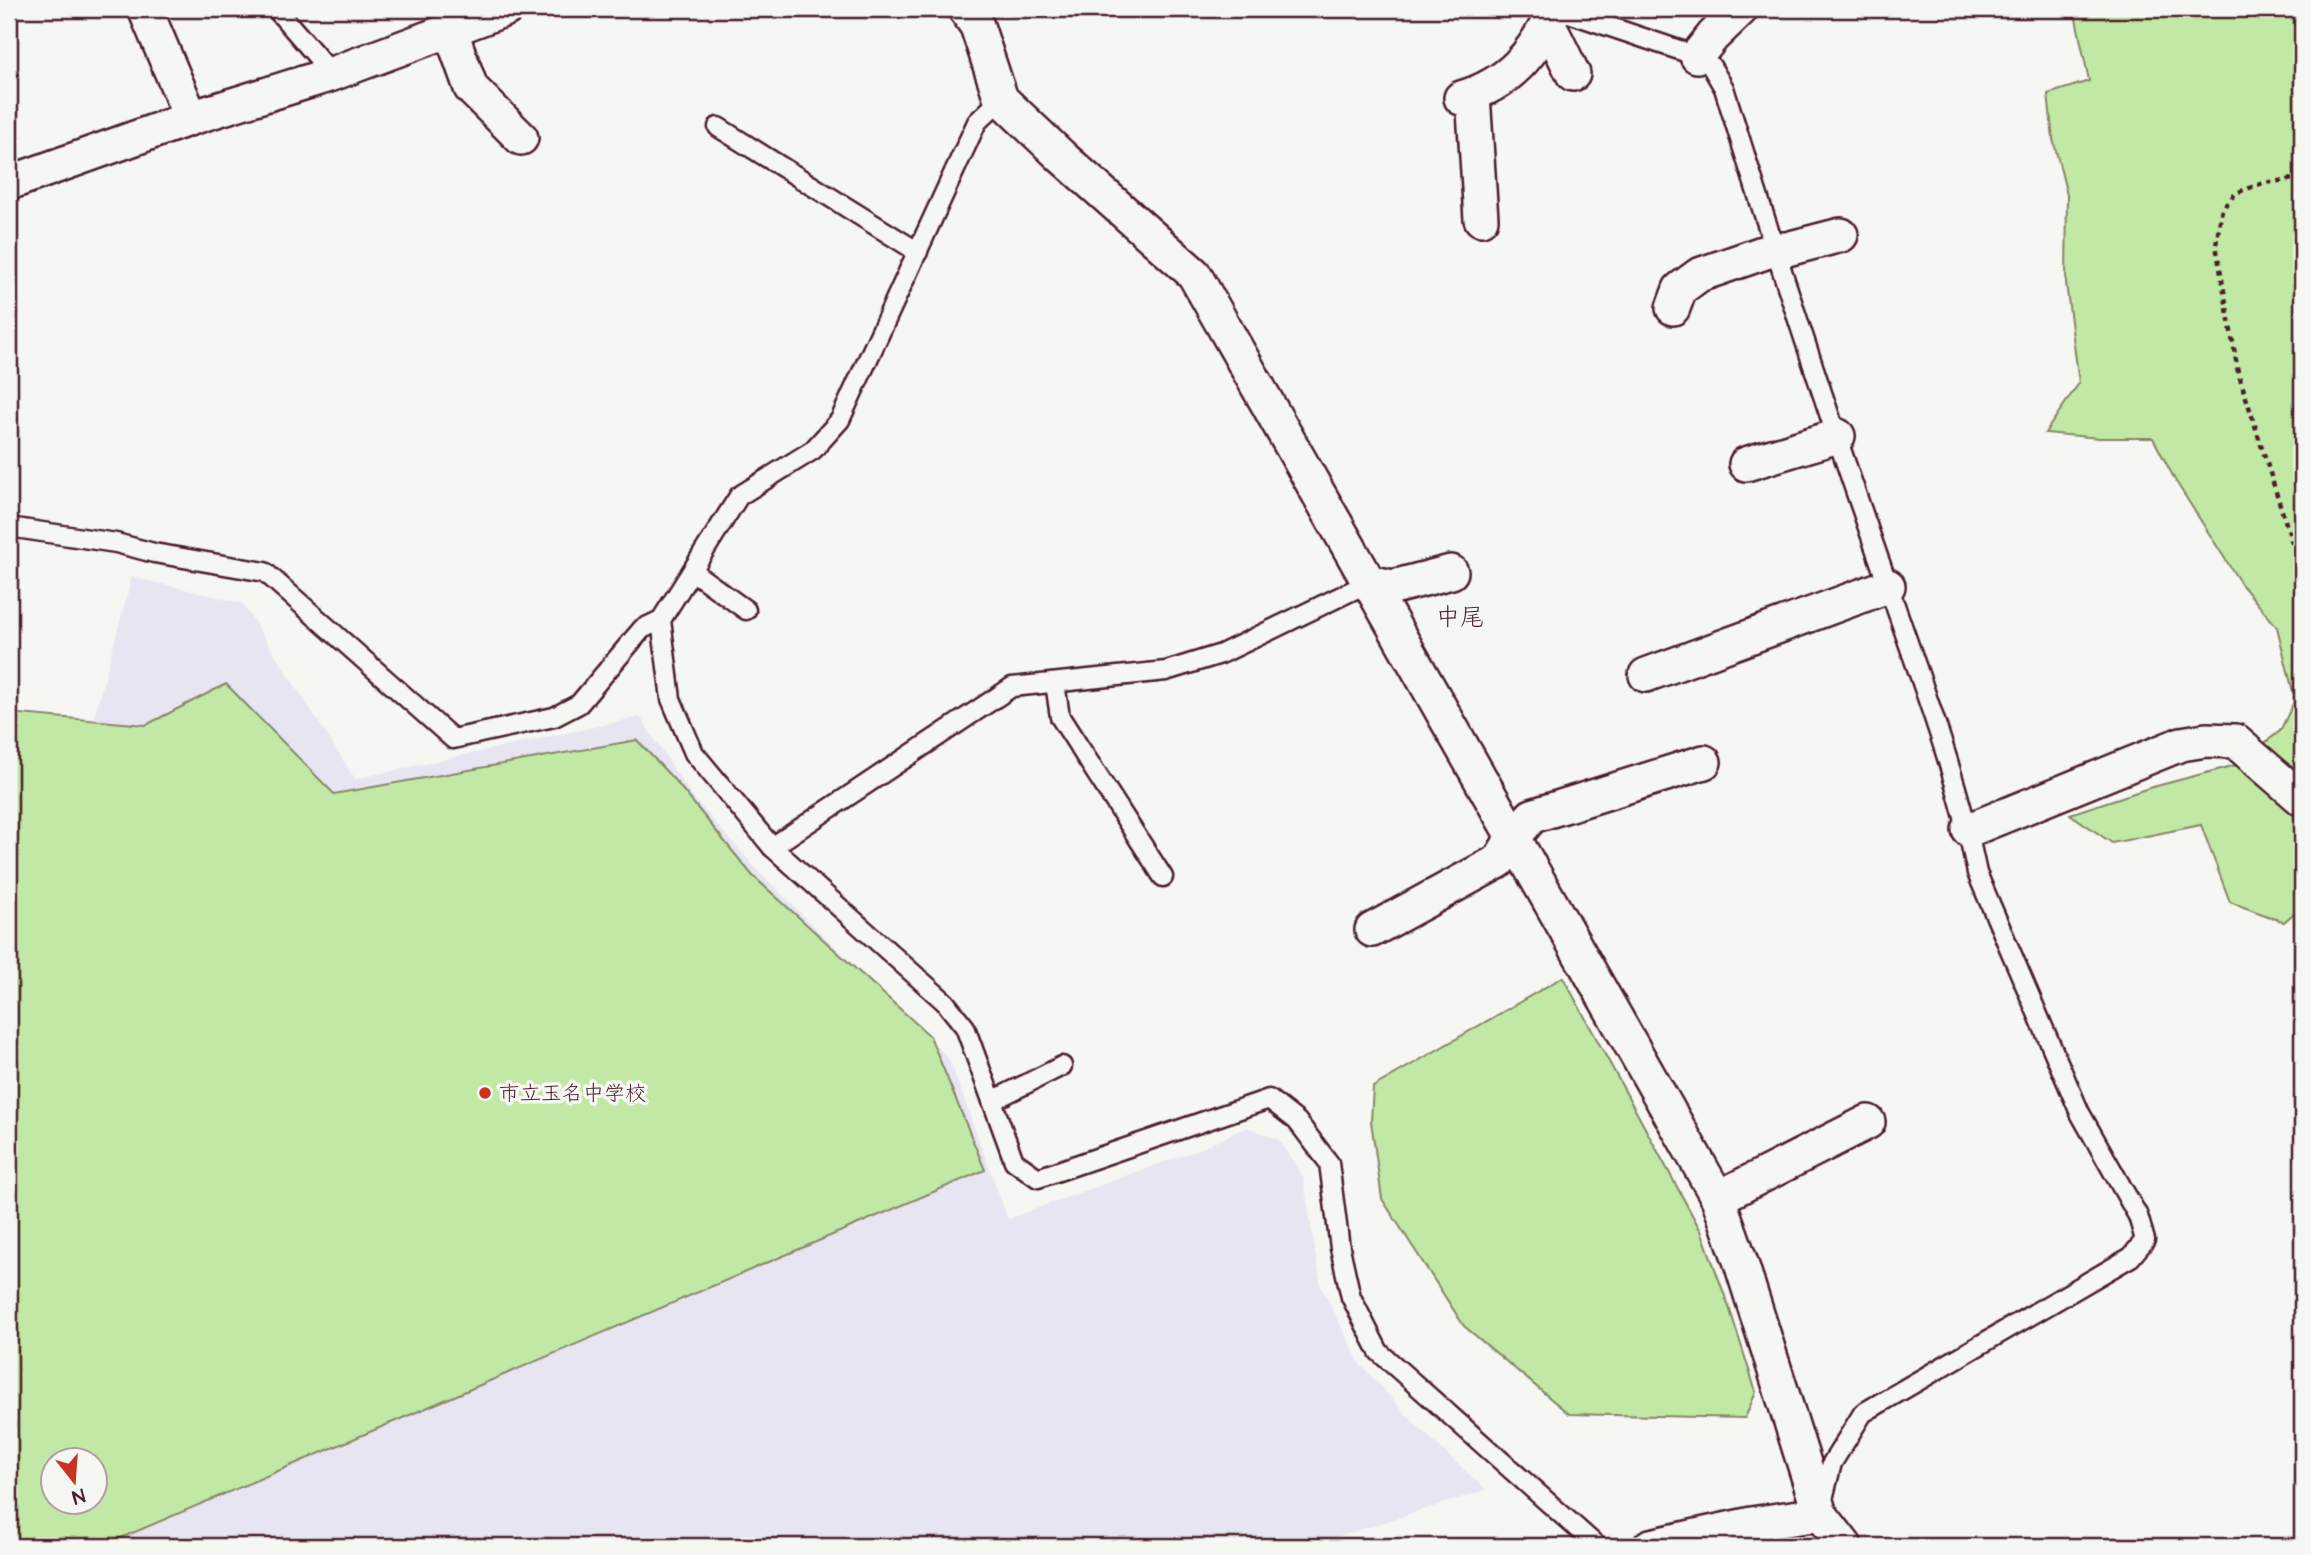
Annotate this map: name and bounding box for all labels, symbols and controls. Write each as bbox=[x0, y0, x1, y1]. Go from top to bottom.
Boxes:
district label: 中尾 bbox=[1436, 601, 1484, 635]
place label: 市立玉名中学校 bbox=[499, 1079, 646, 1108]
marker: 市立玉名中学校 bbox=[477, 1085, 493, 1101]
north arrow bbox=[38, 1446, 108, 1516]
text: N bbox=[69, 1481, 88, 1510]

